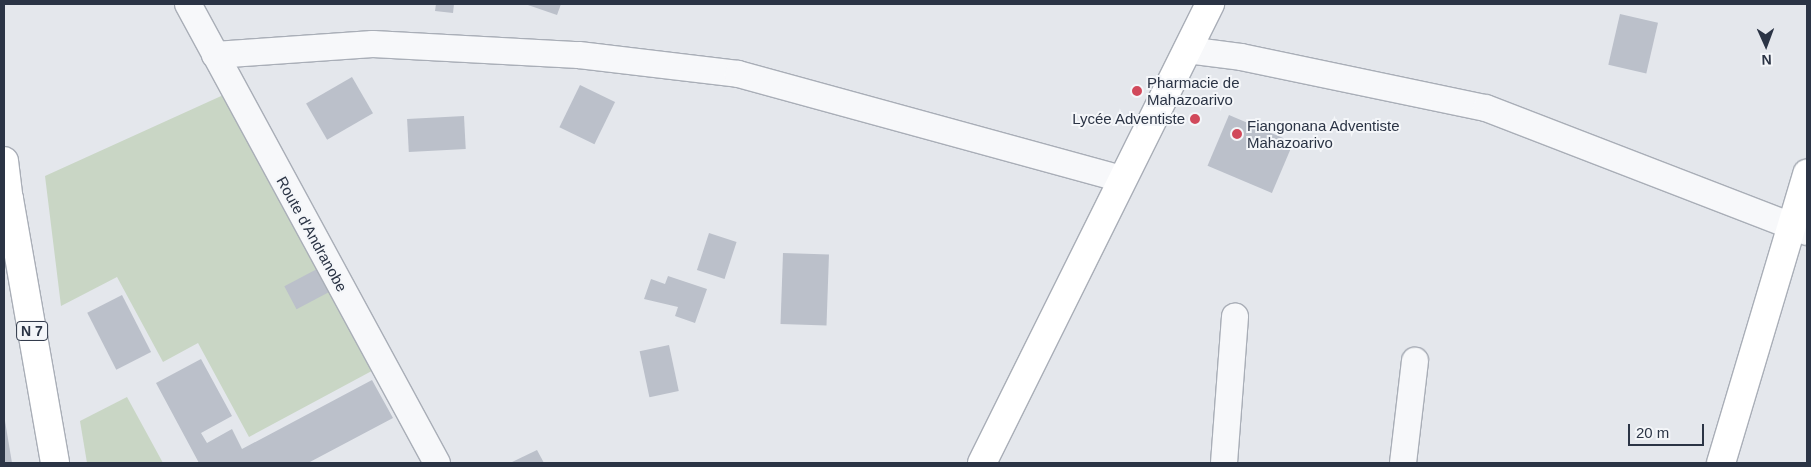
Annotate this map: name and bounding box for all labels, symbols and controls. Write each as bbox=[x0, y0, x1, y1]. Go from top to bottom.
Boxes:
north arrow bbox=[1741, 20, 1791, 70]
text: N bbox=[1761, 52, 1772, 68]
place label: Pharmacie de Mahazoarivo bbox=[1147, 73, 1240, 108]
marker: Pharmacie de Mahazoarivo bbox=[1131, 85, 1143, 97]
place label: Lycée Adventiste bbox=[1071, 110, 1185, 128]
marker: Lycée Adventiste bbox=[1189, 113, 1201, 125]
place label: Fiangonana Adventiste Mahazoarivo bbox=[1247, 116, 1400, 151]
marker: Fiangonana Adventiste Mahazoarivo bbox=[1231, 128, 1243, 140]
street label: Route d'Andranobe bbox=[273, 173, 351, 295]
road number: N 7 bbox=[16, 320, 48, 342]
scale bar bbox=[1631, 414, 1707, 446]
text: 20 m bbox=[1636, 424, 1669, 441]

